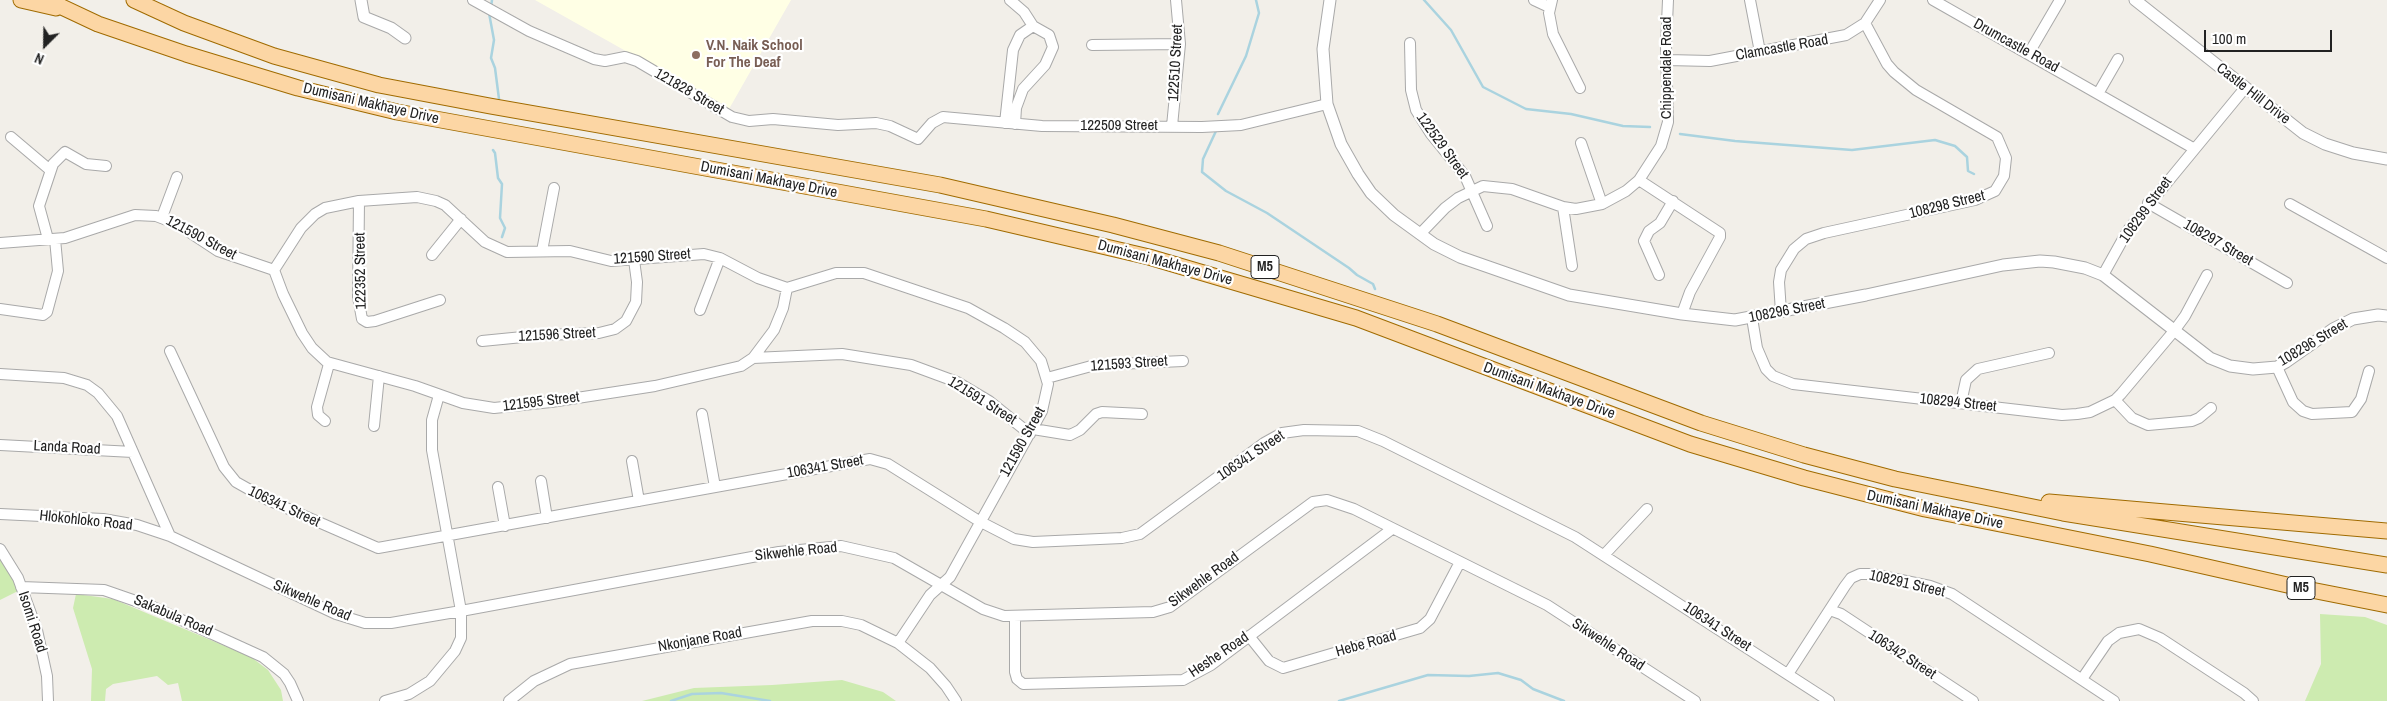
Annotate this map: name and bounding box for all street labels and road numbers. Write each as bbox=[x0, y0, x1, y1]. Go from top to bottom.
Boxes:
street label: Drumcastle Road bbox=[1970, 15, 2062, 77]
street label: Chippendale Road bbox=[1658, 17, 1676, 119]
street label: 122510 Street bbox=[1165, 24, 1187, 102]
street label: Clamcastle Road bbox=[1734, 31, 1830, 65]
street label: Castle Hill Drive bbox=[2212, 60, 2294, 128]
street label: 121828 Street bbox=[651, 65, 727, 119]
street label: Dumisani Makhaye Drive bbox=[301, 80, 441, 128]
street label: 122529 Street bbox=[1412, 109, 1472, 183]
street label: 122509 Street bbox=[1080, 117, 1158, 135]
street label: Dumisani Makhaye Drive bbox=[699, 158, 839, 202]
street label: 108299 Street bbox=[2116, 173, 2176, 247]
street label: 108298 Street bbox=[1907, 187, 1987, 223]
street label: 121590 Street bbox=[163, 212, 239, 264]
street label: 108297 Street bbox=[2180, 216, 2256, 270]
street label: 122352 Street bbox=[351, 232, 371, 310]
street label: Dumisani Makhaye Drive bbox=[1096, 236, 1234, 290]
street label: 121590 Street bbox=[613, 245, 691, 269]
road number: M5 bbox=[1251, 256, 1279, 278]
street label: 108296 Street bbox=[1747, 295, 1827, 327]
street label: 108296 Street bbox=[2275, 315, 2351, 371]
street label: 121596 Street bbox=[518, 324, 596, 346]
street label: 121593 Street bbox=[1090, 352, 1168, 376]
street label: Dumisani Makhaye Drive bbox=[1481, 359, 1617, 423]
street label: 121591 Street bbox=[944, 373, 1020, 429]
street label: 121595 Street bbox=[502, 388, 580, 416]
street label: 108294 Street bbox=[1919, 390, 1997, 416]
street label: 121590 Street bbox=[996, 404, 1050, 480]
street label: 106341 Street bbox=[1214, 427, 1288, 485]
street label: Landa Road bbox=[33, 437, 101, 459]
street label: 106341 Street bbox=[785, 451, 865, 483]
street label: 106341 Street bbox=[245, 483, 323, 531]
street label: Dumisani Makhaye Drive bbox=[1865, 487, 2005, 533]
street label: Hlokohloko Road bbox=[38, 507, 134, 535]
street label: Sikwehle Road bbox=[754, 539, 838, 565]
street label: Sikwehle Road bbox=[1165, 548, 1243, 612]
street label: 108291 Street bbox=[1867, 567, 1947, 601]
road number: M5 bbox=[2287, 576, 2315, 600]
street label: Sikwehle Road bbox=[270, 577, 354, 625]
street label: Isomi Road bbox=[14, 589, 50, 655]
street label: Sakabula Road bbox=[131, 591, 215, 641]
street label: 106341 Street bbox=[1680, 598, 1754, 656]
street label: Sikwehle Road bbox=[1568, 615, 1648, 675]
street label: Nkonjane Road bbox=[657, 624, 743, 656]
street label: 106342 Street bbox=[1865, 626, 1939, 684]
street label: Hebe Road bbox=[1334, 627, 1398, 661]
street label: Heshe Road bbox=[1186, 628, 1252, 682]

